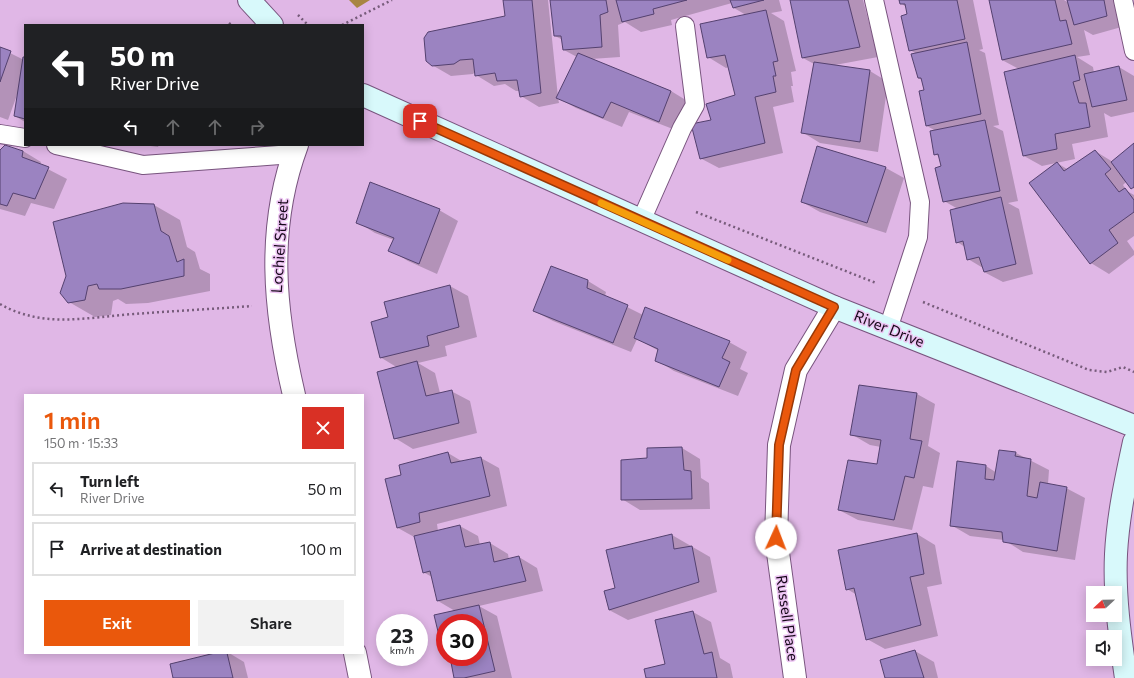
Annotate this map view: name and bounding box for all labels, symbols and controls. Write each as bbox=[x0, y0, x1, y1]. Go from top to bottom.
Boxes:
text: 50 m bbox=[110, 38, 175, 72]
icon: left bbox=[44, 40, 96, 92]
text: River Drive bbox=[110, 72, 199, 94]
pin bbox=[403, 104, 437, 138]
icon: arrive bbox=[409, 110, 431, 132]
icon: left bbox=[120, 116, 142, 138]
icon: ahead bbox=[162, 116, 184, 138]
icon: ahead bbox=[204, 116, 226, 138]
icon: right bbox=[246, 116, 268, 138]
street label: Lochiel Street bbox=[267, 198, 291, 294]
street label: River Drive bbox=[852, 306, 927, 350]
text: 1 min bbox=[44, 405, 101, 434]
button: close bbox=[302, 407, 344, 449]
text: 150 m · 15:33 bbox=[44, 435, 118, 451]
text: Turn left bbox=[80, 472, 139, 490]
icon: left bbox=[46, 478, 68, 500]
text: 50 m bbox=[308, 480, 342, 498]
text: River Drive bbox=[80, 490, 144, 506]
position arrow bbox=[755, 517, 797, 559]
icon: arrive bbox=[46, 538, 68, 560]
text: Arrive at destination bbox=[80, 540, 222, 558]
text: 100 m bbox=[300, 540, 342, 558]
street label: Russell Place bbox=[773, 574, 803, 662]
north arrow bbox=[1086, 586, 1122, 622]
map controls bbox=[1086, 586, 1122, 666]
button: Exit bbox=[44, 600, 190, 646]
button: Share bbox=[198, 600, 344, 646]
speed limit sign: 30 bbox=[436, 614, 488, 666]
text: 23 bbox=[390, 623, 414, 647]
button: sound bbox=[1086, 630, 1122, 666]
text: km/h bbox=[390, 644, 414, 656]

